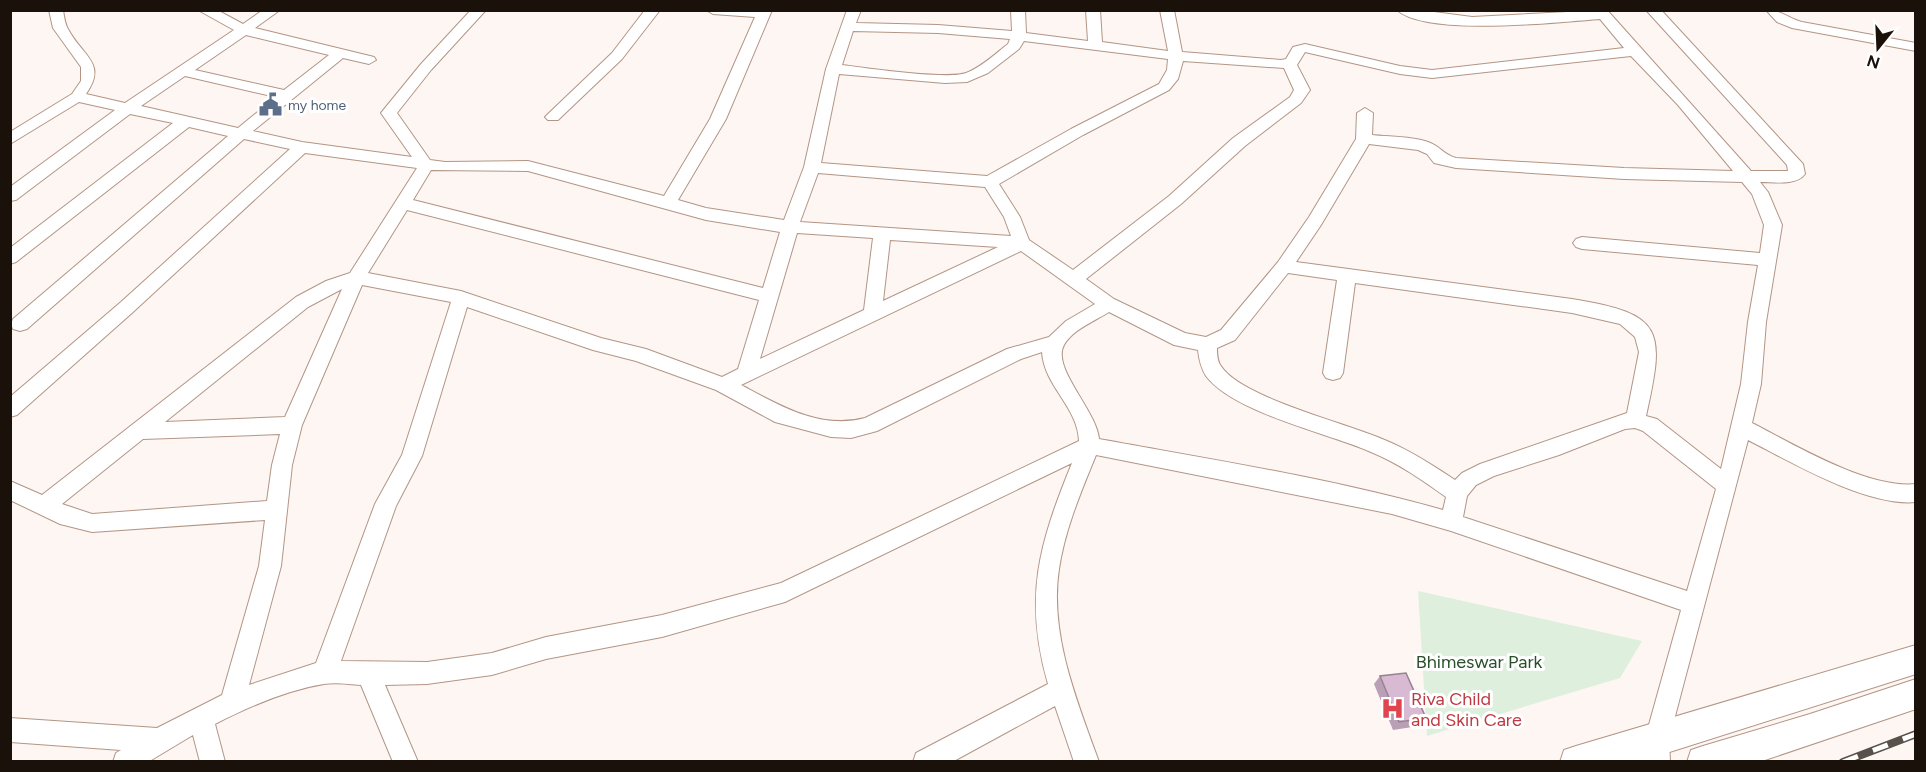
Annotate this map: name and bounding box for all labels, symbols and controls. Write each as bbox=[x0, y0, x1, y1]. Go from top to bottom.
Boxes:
north arrow bbox=[1848, 18, 1908, 78]
text: N bbox=[1865, 51, 1882, 73]
public building icon: my home bbox=[257, 92, 283, 118]
place label: my home bbox=[288, 97, 346, 114]
park label: Bhimeswar Park bbox=[1416, 651, 1543, 673]
place label: Riva Child and Skin Care bbox=[1411, 688, 1522, 731]
hospital icon: Riva Child and Skin Care bbox=[1380, 696, 1406, 722]

